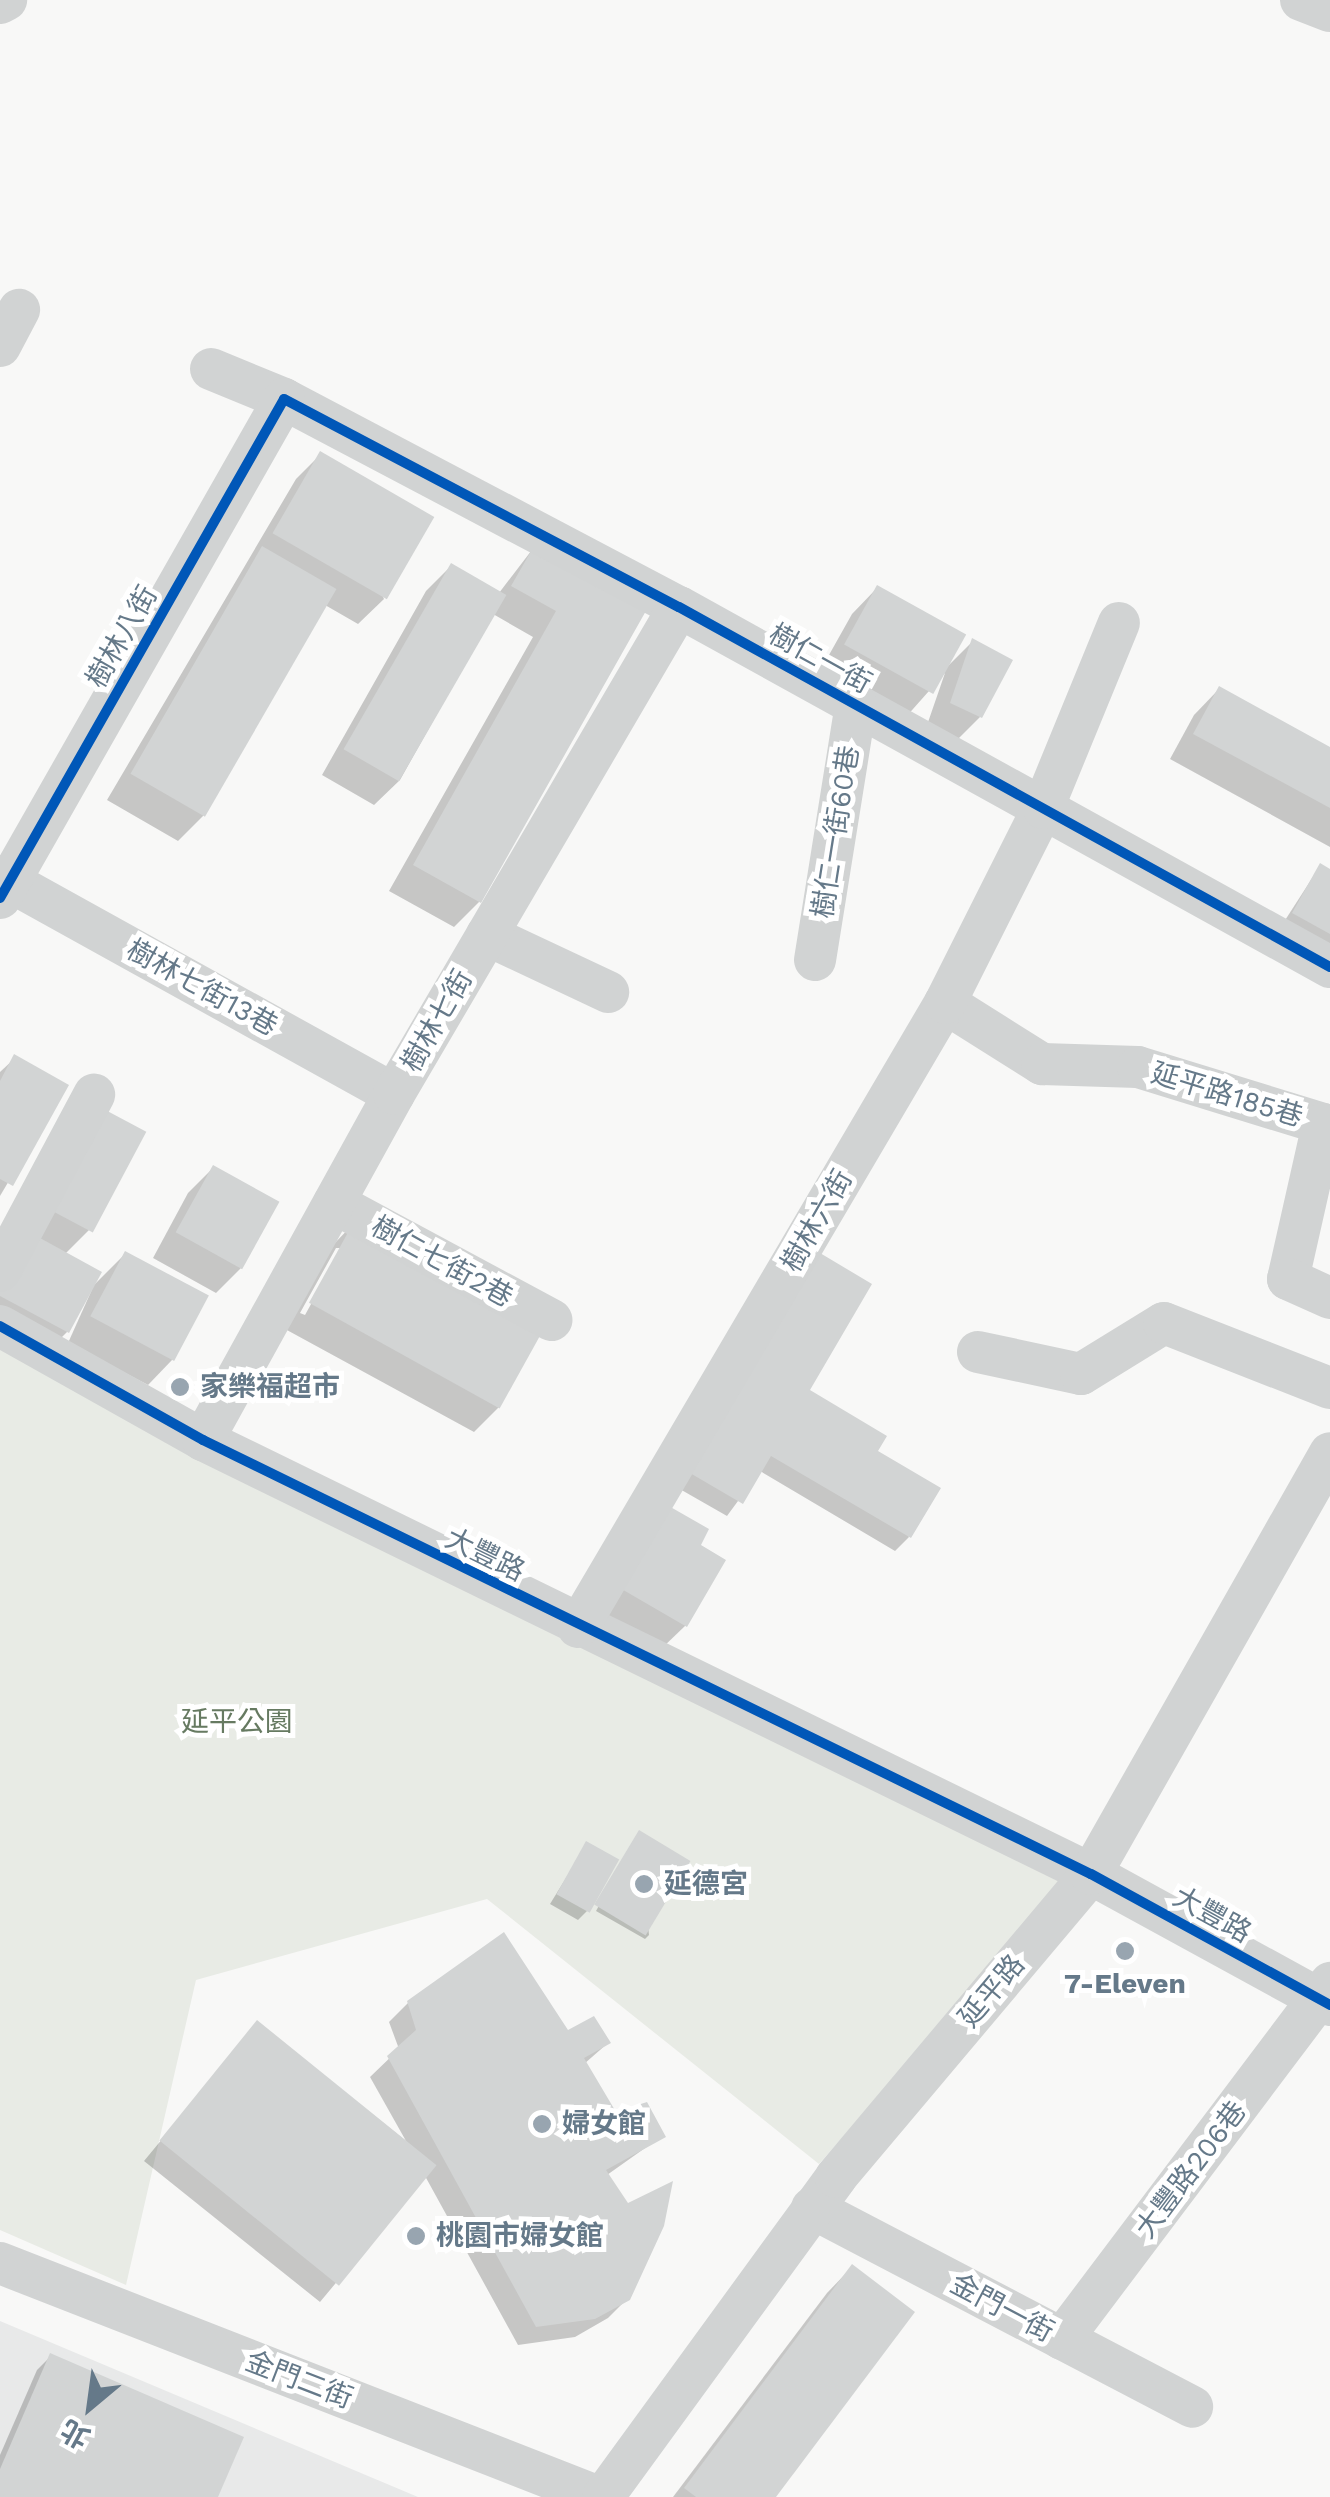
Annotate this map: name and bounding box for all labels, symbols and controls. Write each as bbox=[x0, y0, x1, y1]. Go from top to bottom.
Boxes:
street label: 樹林八街 bbox=[79, 580, 165, 694]
street label: 樹仁一街 bbox=[763, 617, 877, 701]
street label: 樹仁一街60巷 bbox=[806, 743, 866, 921]
street label: 樹林七街13巷 bbox=[121, 933, 283, 1043]
street label: 樹林七街 bbox=[394, 964, 480, 1078]
street label: 延平路185巷 bbox=[1147, 1056, 1307, 1134]
street label: 樹林六街 bbox=[774, 1164, 860, 1278]
street label: 樹仁七街2巷 bbox=[365, 1209, 519, 1315]
place label: 家樂福超市 bbox=[200, 1370, 340, 1404]
marker: 家樂福超市 bbox=[169, 1376, 191, 1398]
street label: 大豐路 bbox=[440, 1521, 530, 1589]
park label: 延平公園 bbox=[181, 1705, 293, 1739]
place label: 延德宮 bbox=[664, 1867, 748, 1901]
marker: 延德宮 bbox=[633, 1873, 655, 1895]
street label: 大豐路 bbox=[1167, 1880, 1257, 1950]
marker: 7-Eleven bbox=[1114, 1940, 1136, 1962]
street label: 延平路 bbox=[952, 1948, 1032, 2034]
place label: 7-Eleven bbox=[1064, 1967, 1186, 2001]
street label: 大豐路206巷 bbox=[1129, 2095, 1253, 2245]
place label: 婦女館 bbox=[562, 2107, 646, 2141]
marker: 婦女館 bbox=[531, 2113, 553, 2135]
place label: 桃園市婦女館 bbox=[436, 2219, 604, 2253]
marker: 桃園市婦女館 bbox=[405, 2225, 427, 2247]
street label: 金門一街 bbox=[945, 2267, 1059, 2349]
street label: 金門二街 bbox=[241, 2344, 357, 2416]
north arrow bbox=[40, 2357, 140, 2457]
text: 北 bbox=[55, 2412, 95, 2455]

